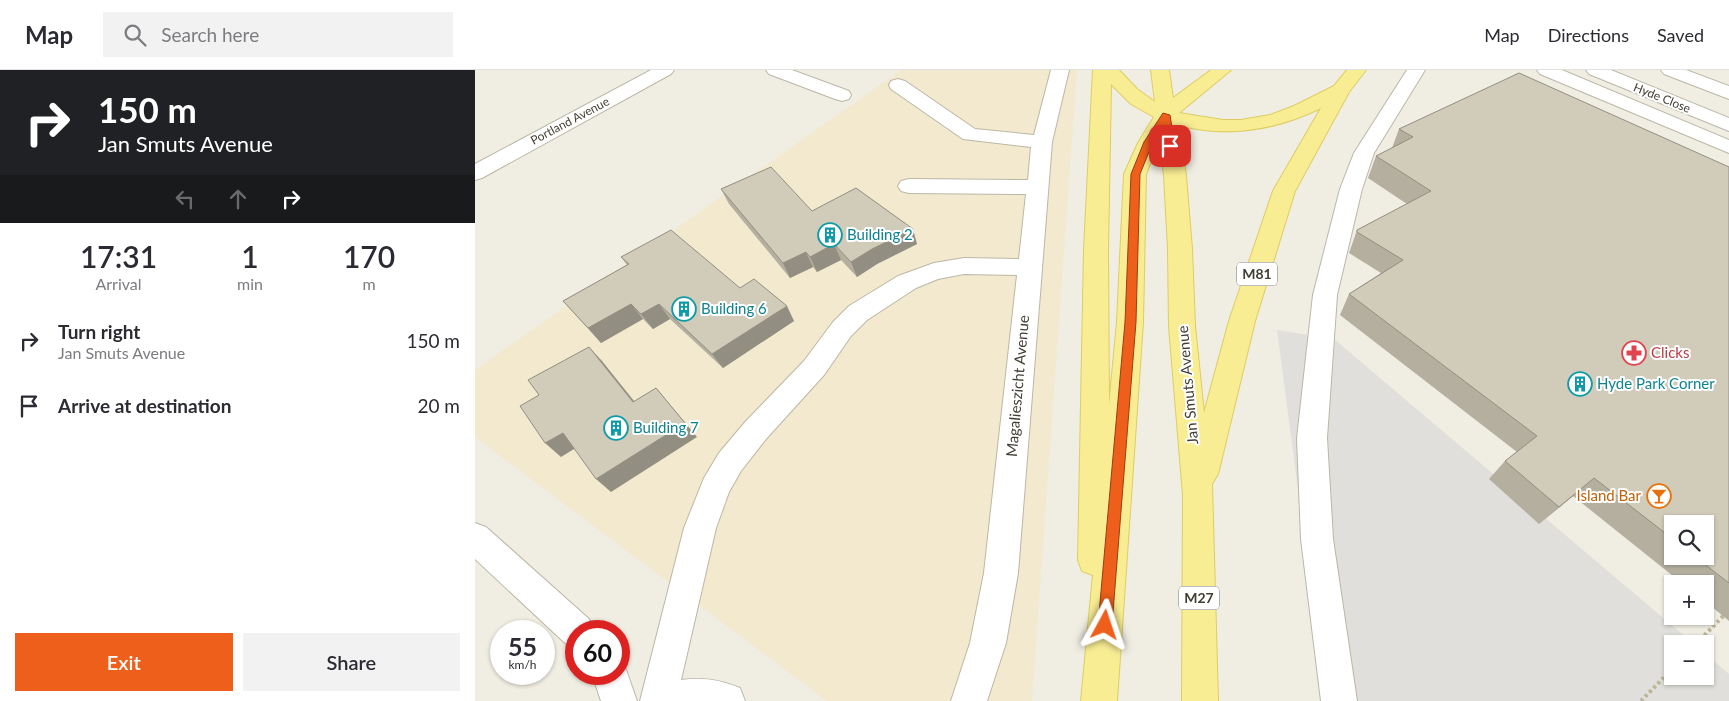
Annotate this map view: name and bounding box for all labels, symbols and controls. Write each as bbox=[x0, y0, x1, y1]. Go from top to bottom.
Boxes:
search box bbox=[103, 12, 453, 57]
text: Map bbox=[25, 20, 73, 49]
icon: search bbox=[121, 21, 149, 49]
text: Search here bbox=[161, 23, 259, 46]
text: Map bbox=[1484, 24, 1520, 46]
text: Directions bbox=[1548, 24, 1629, 46]
text: Saved bbox=[1657, 24, 1704, 46]
street label: Hyde Close bbox=[1631, 79, 1693, 116]
text: 150 m bbox=[98, 88, 197, 130]
icon: right bbox=[15, 90, 80, 155]
street label: Portland Avenue bbox=[528, 94, 612, 148]
pin bbox=[1149, 125, 1191, 167]
text: Jan Smuts Avenue bbox=[98, 130, 273, 157]
icon: arrive bbox=[1156, 132, 1184, 160]
icon: left bbox=[171, 185, 199, 213]
icon: ahead bbox=[224, 185, 252, 213]
icon: right bbox=[277, 185, 305, 213]
building icon: Building 2 bbox=[817, 222, 843, 248]
place label: Building 2 bbox=[847, 225, 913, 243]
text: 17:31 bbox=[80, 238, 157, 274]
text: 1 bbox=[241, 238, 259, 274]
text: 170 bbox=[343, 238, 395, 274]
road number: M81 bbox=[1237, 262, 1277, 285]
text: Arrival bbox=[95, 274, 142, 293]
text: min bbox=[237, 274, 263, 293]
text: m bbox=[362, 274, 376, 293]
building icon: Building 6 bbox=[671, 296, 697, 322]
place label: Building 6 bbox=[701, 299, 767, 317]
street label: Magalieszicht Avenue bbox=[1002, 314, 1032, 458]
text: Turn right bbox=[58, 320, 140, 343]
street label: Jan Smuts Avenue bbox=[1173, 325, 1201, 445]
icon: right bbox=[15, 327, 43, 355]
text: 150 m bbox=[406, 329, 460, 352]
pharmacy icon: Clicks bbox=[1621, 340, 1647, 366]
text: Jan Smuts Avenue bbox=[58, 343, 185, 362]
place label: Clicks bbox=[1651, 343, 1689, 361]
building icon: Hyde Park Corner bbox=[1567, 371, 1593, 397]
place label: Hyde Park Corner bbox=[1597, 374, 1715, 392]
icon: arrive bbox=[15, 392, 43, 420]
text: Arrive at destination bbox=[58, 394, 231, 417]
text: 20 m bbox=[417, 394, 460, 417]
building icon: Building 7 bbox=[603, 415, 629, 441]
place label: Building 7 bbox=[633, 418, 699, 436]
bar icon: Island Bar bbox=[1646, 483, 1672, 509]
place label: Island Bar bbox=[1576, 486, 1642, 504]
map controls bbox=[1664, 515, 1714, 685]
button: search bbox=[1664, 515, 1714, 565]
button: + bbox=[1664, 575, 1714, 625]
road number: M27 bbox=[1179, 586, 1219, 610]
position arrow bbox=[1078, 598, 1130, 650]
speed limit sign: 60 bbox=[565, 620, 630, 685]
text: 55 bbox=[508, 631, 537, 661]
button: Exit bbox=[15, 633, 233, 691]
button: Share bbox=[243, 633, 460, 691]
button: − bbox=[1664, 635, 1714, 685]
text: km/h bbox=[508, 657, 537, 672]

